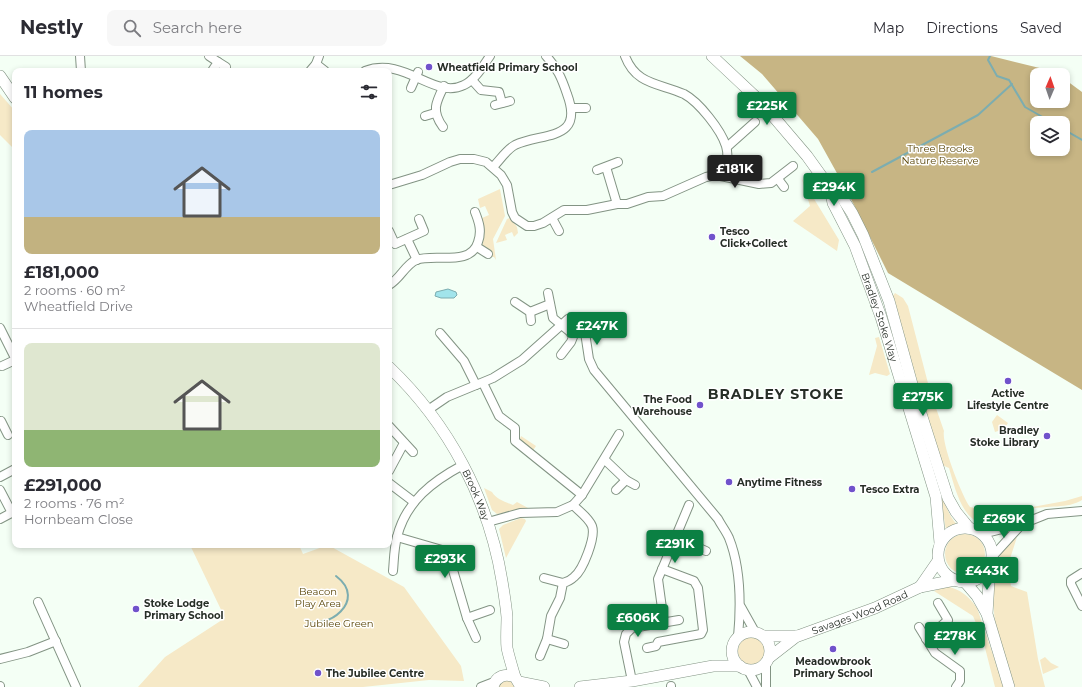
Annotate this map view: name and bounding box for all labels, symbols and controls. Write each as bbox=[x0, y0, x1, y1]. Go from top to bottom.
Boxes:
search box bbox=[107, 10, 387, 46]
text: Nestly bbox=[20, 16, 83, 39]
icon: search bbox=[121, 17, 143, 39]
text: Search here bbox=[153, 18, 242, 37]
text: Map bbox=[873, 19, 904, 37]
text: Directions bbox=[926, 19, 998, 37]
text: Saved bbox=[1020, 19, 1062, 37]
place label: Wheatfield Primary School bbox=[437, 61, 578, 74]
marker: Wheatfield Primary School bbox=[424, 62, 434, 72]
north arrow bbox=[1030, 68, 1070, 108]
map controls bbox=[1030, 68, 1070, 156]
icon: filters bbox=[358, 81, 380, 103]
text: 11 homes bbox=[24, 82, 103, 102]
pin: £225K bbox=[739, 92, 795, 126]
text: £225K bbox=[746, 97, 788, 113]
button: layers bbox=[1030, 116, 1070, 156]
park label: Three Brooks Nature Reserve bbox=[901, 142, 979, 167]
pin: £181K bbox=[707, 155, 763, 189]
icon: home bbox=[166, 156, 238, 228]
text: £181K bbox=[716, 160, 754, 176]
pin: £294K bbox=[806, 173, 862, 207]
text: £294K bbox=[812, 178, 856, 194]
place label: Tesco Click+Collect bbox=[720, 225, 788, 250]
marker: Tesco Click+Collect bbox=[707, 232, 717, 242]
text: £181,000 bbox=[24, 262, 99, 282]
street label: Bradley Stoke Way bbox=[859, 271, 901, 364]
text: 2 rooms · 60 m² bbox=[24, 282, 126, 298]
text: Wheatfield Drive bbox=[24, 298, 133, 314]
pin: £247K bbox=[569, 312, 625, 346]
text: £247K bbox=[576, 317, 618, 333]
icon: home bbox=[166, 369, 238, 441]
marker: Active Lifestyle Centre bbox=[1003, 376, 1013, 386]
pin: £275K bbox=[895, 383, 951, 417]
district label: BRADLEY STOKE bbox=[708, 385, 844, 403]
place label: Active Lifestyle Centre bbox=[967, 387, 1049, 412]
text: £275K bbox=[902, 388, 944, 404]
place label: The Food Warehouse bbox=[632, 393, 692, 418]
marker: The Food Warehouse bbox=[695, 400, 705, 410]
place label: Bradley Stoke Library bbox=[970, 424, 1040, 449]
marker: Bradley Stoke Library bbox=[1042, 431, 1052, 441]
street label: Brook Way bbox=[460, 467, 493, 523]
text: £291,000 bbox=[24, 475, 102, 495]
place label: Anytime Fitness bbox=[736, 476, 823, 489]
marker: Anytime Fitness bbox=[724, 477, 734, 487]
place label: Tesco Extra bbox=[860, 483, 920, 496]
marker: Tesco Extra bbox=[847, 484, 857, 494]
text: 2 rooms · 76 m² bbox=[24, 495, 124, 511]
pin: £269K bbox=[976, 505, 1032, 539]
text: £269K bbox=[983, 510, 1025, 526]
text: Hornbeam Close bbox=[24, 511, 133, 527]
pin: £291K bbox=[647, 530, 703, 564]
text: £291K bbox=[655, 535, 695, 551]
pin: £293K bbox=[417, 545, 473, 579]
text: £293K bbox=[424, 550, 466, 566]
pin: £443K bbox=[959, 557, 1015, 591]
text: £443K bbox=[965, 562, 1009, 578]
park label: Beacon Play Area bbox=[295, 585, 341, 610]
street label: Savages Wood Road bbox=[810, 587, 910, 637]
place label: Stoke Lodge Primary School bbox=[144, 597, 224, 622]
marker: Stoke Lodge Primary School bbox=[131, 604, 141, 614]
pin: £606K bbox=[610, 604, 666, 638]
text: £606K bbox=[616, 609, 660, 625]
park label: Jubilee Green bbox=[303, 617, 374, 630]
pin: £278K bbox=[927, 622, 983, 656]
text: £278K bbox=[934, 627, 976, 643]
marker: Meadowbrook Primary School bbox=[828, 644, 838, 654]
place label: Meadowbrook Primary School bbox=[793, 655, 873, 680]
place label: The Jubilee Centre bbox=[326, 667, 424, 680]
marker: The Jubilee Centre bbox=[313, 668, 323, 678]

